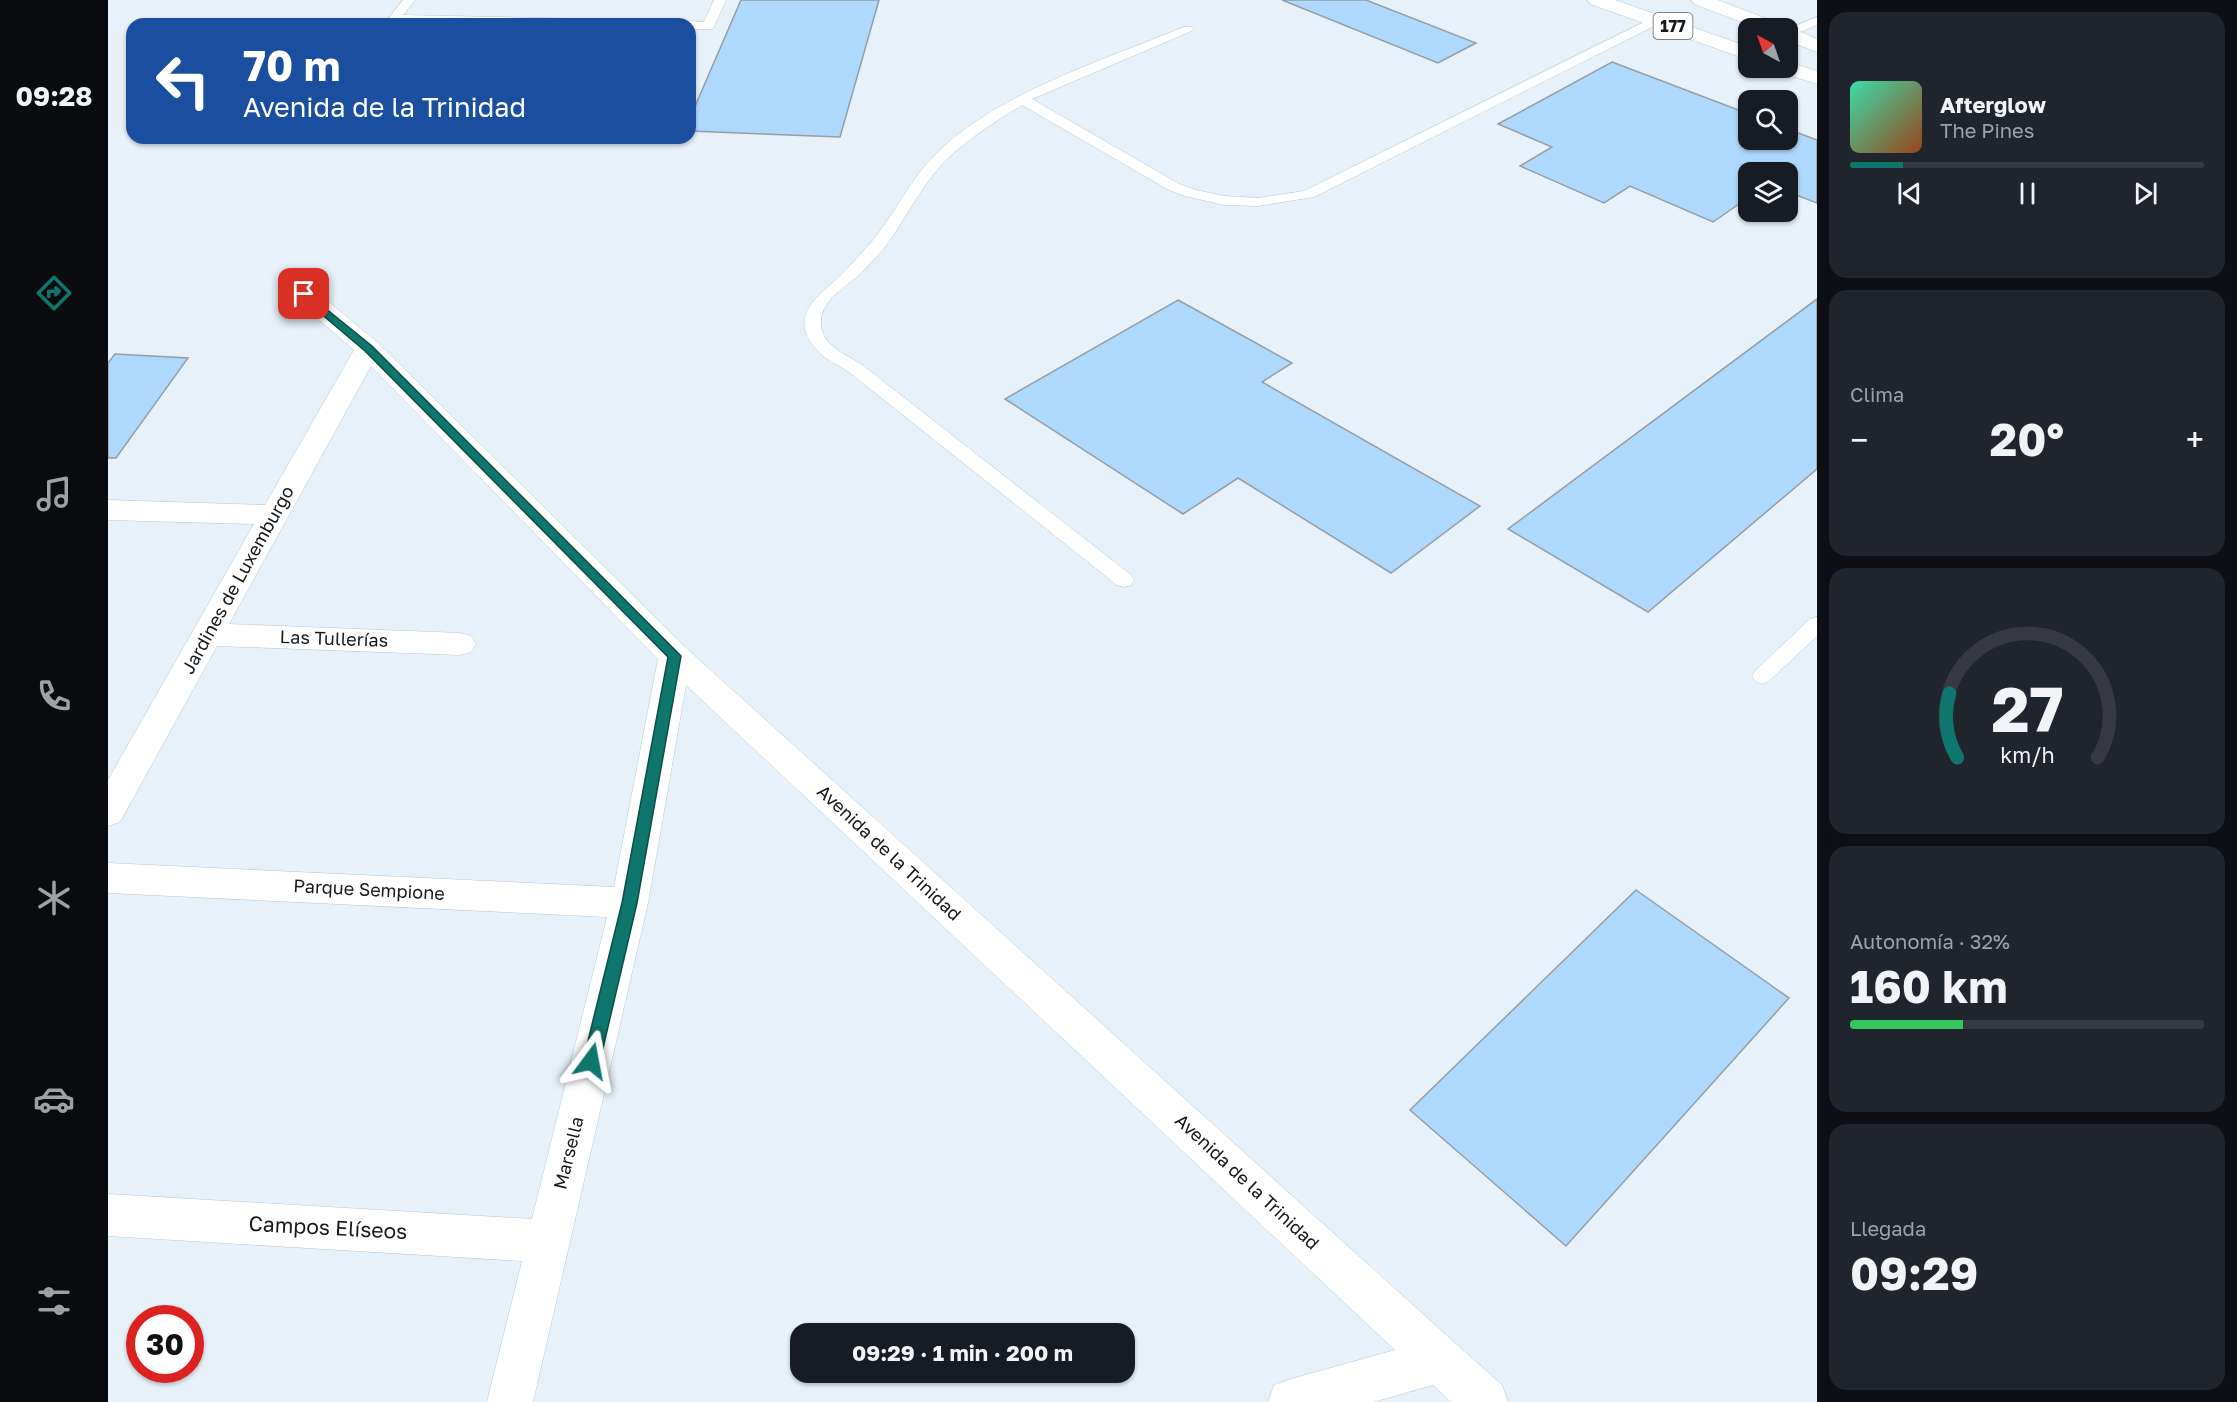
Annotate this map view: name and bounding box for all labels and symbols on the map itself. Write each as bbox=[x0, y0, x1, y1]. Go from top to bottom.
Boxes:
road number: 177 bbox=[1654, 13, 1692, 39]
north arrow bbox=[1738, 18, 1798, 78]
pin bbox=[278, 268, 329, 319]
street label: Jardines de Luxemburgo bbox=[176, 482, 298, 677]
street label: Las Tullerías bbox=[279, 625, 389, 651]
street label: Avenida de la Trinidad bbox=[813, 780, 966, 925]
street label: Parque Sempione bbox=[293, 874, 445, 904]
position arrow bbox=[559, 1029, 623, 1093]
street label: Avenida de la Trinidad bbox=[1171, 1109, 1324, 1254]
street label: Marsella bbox=[548, 1114, 588, 1191]
street label: Campos Elíseos bbox=[248, 1210, 408, 1244]
speed limit sign: 30 bbox=[126, 1305, 204, 1383]

